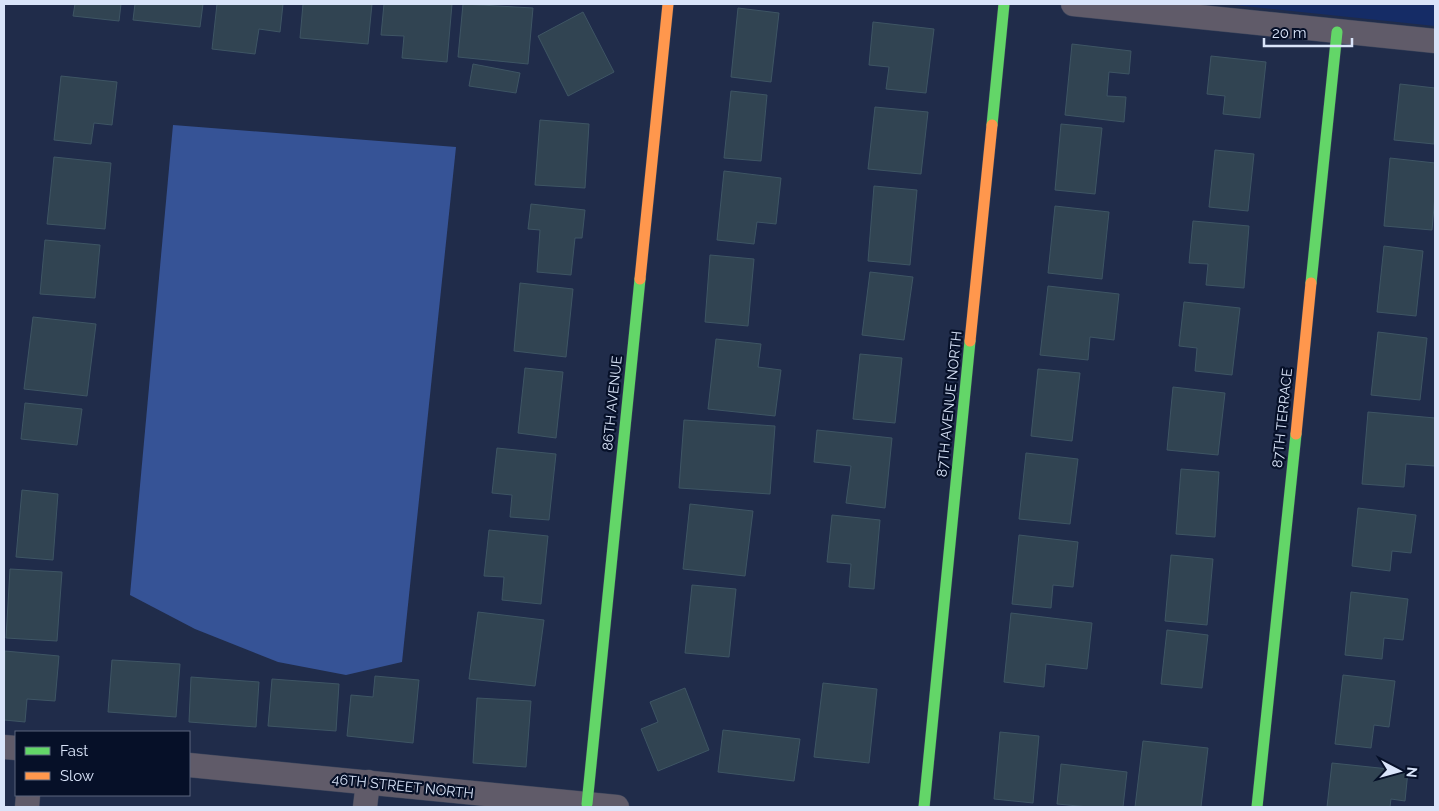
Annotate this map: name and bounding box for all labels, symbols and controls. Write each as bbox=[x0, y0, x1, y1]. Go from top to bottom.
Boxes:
scale bar bbox=[1264, 15, 1352, 47]
text: 20 m bbox=[1272, 24, 1307, 42]
street label: 87TH AVENUE NORTH bbox=[933, 330, 965, 478]
street label: 86TH AVENUE bbox=[599, 355, 625, 451]
street label: 87TH TERRACE bbox=[1269, 367, 1295, 469]
legend bbox=[15, 731, 190, 796]
text: Fast bbox=[60, 742, 88, 760]
north arrow bbox=[1374, 746, 1424, 796]
text: N bbox=[1403, 766, 1420, 779]
text: Slow bbox=[60, 767, 94, 785]
street label: 46TH STREET NORTH bbox=[331, 771, 475, 801]

